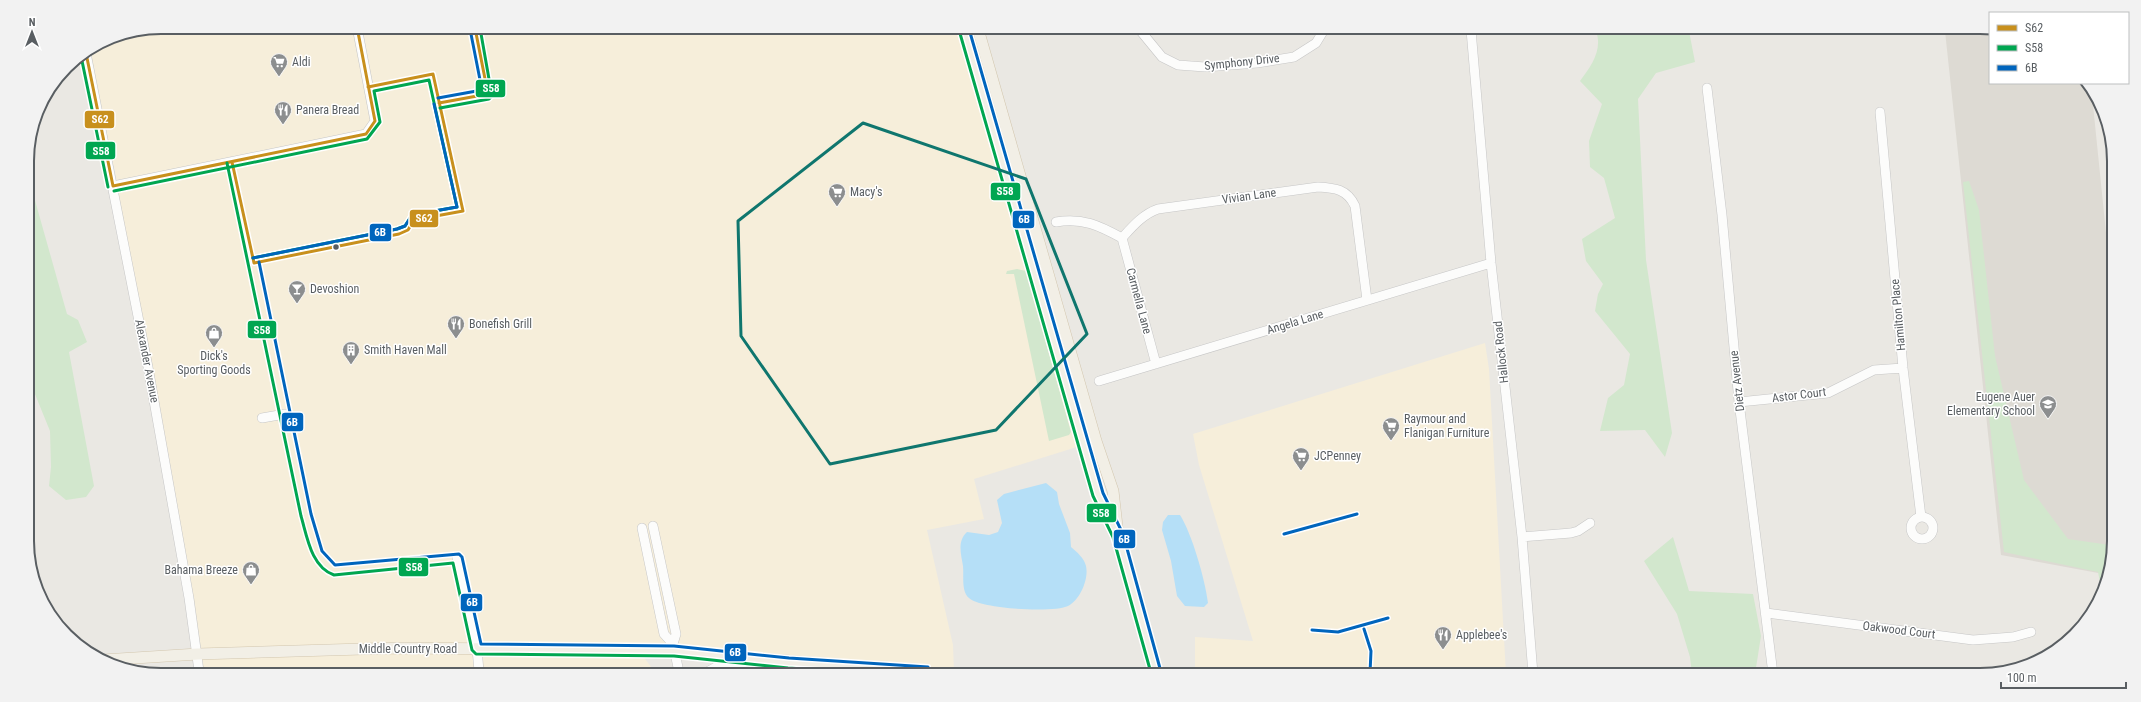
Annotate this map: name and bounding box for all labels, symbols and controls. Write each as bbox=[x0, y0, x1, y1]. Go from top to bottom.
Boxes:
north arrow bbox=[12, 12, 52, 52]
legend bbox=[1989, 12, 2129, 84]
text: N bbox=[29, 16, 36, 29]
text: S62 bbox=[2025, 21, 2043, 35]
text: S58 bbox=[2025, 41, 2043, 55]
street label: Symphony Drive bbox=[1204, 51, 1281, 73]
supermarket icon: Aldi bbox=[269, 52, 289, 77]
place label: Aldi bbox=[292, 55, 310, 69]
text: 6B bbox=[2025, 61, 2037, 75]
line badge: S58 bbox=[475, 79, 506, 98]
text: S58 bbox=[482, 82, 500, 95]
restaurant icon: Panera Bread bbox=[273, 100, 293, 125]
place label: Panera Bread bbox=[296, 103, 359, 117]
line badge: S62 bbox=[84, 110, 115, 129]
text: S62 bbox=[91, 113, 109, 126]
line badge: S58 bbox=[85, 141, 116, 160]
text: S58 bbox=[92, 145, 110, 158]
supermarket icon: Macy's bbox=[827, 182, 847, 207]
line badge: S58 bbox=[990, 182, 1021, 201]
place label: Macy's bbox=[850, 185, 883, 199]
text: S58 bbox=[996, 185, 1014, 198]
street label: Vivian Lane bbox=[1221, 185, 1277, 207]
line badge: S62 bbox=[409, 209, 439, 228]
line badge: 6B bbox=[1012, 210, 1035, 229]
text: S62 bbox=[415, 212, 433, 225]
text: 6B bbox=[1018, 213, 1030, 226]
line badge: 6B bbox=[369, 223, 392, 242]
text: 6B bbox=[374, 226, 386, 239]
unlabelled marker bbox=[331, 242, 341, 252]
street label: Carmella Lane bbox=[1123, 266, 1155, 336]
street label: Hamilton Place bbox=[1888, 278, 1908, 352]
bar icon: Devoshion bbox=[287, 279, 307, 304]
place label: Devoshion bbox=[310, 282, 360, 296]
street label: Angela Lane bbox=[1265, 307, 1325, 337]
restaurant icon: Bonefish Grill bbox=[446, 314, 466, 339]
place label: Bonefish Grill bbox=[469, 317, 532, 331]
street label: Alexander Avenue bbox=[132, 318, 162, 404]
line badge: S58 bbox=[247, 320, 277, 339]
street label: Hallock Road bbox=[1491, 320, 1511, 384]
shop icon: Dick's Sporting Goods bbox=[204, 323, 224, 348]
text: S58 bbox=[253, 324, 271, 337]
building icon: Smith Haven Mall bbox=[341, 340, 361, 365]
place label: Smith Haven Mall bbox=[364, 343, 447, 357]
place label: Dick's Sporting Goods bbox=[177, 349, 251, 377]
street label: Dietz Avenue bbox=[1727, 349, 1747, 412]
street label: Astor Court bbox=[1771, 385, 1827, 405]
place label: Eugene Auer Elementary School bbox=[1947, 390, 2035, 418]
school or university icon: Eugene Auer Elementary School bbox=[2038, 394, 2058, 419]
line badge: 6B bbox=[281, 412, 304, 432]
place label: Raymour and Flanigan Furniture bbox=[1404, 412, 1490, 440]
text: 6B bbox=[286, 416, 298, 429]
supermarket icon: Raymour and Flanigan Furniture bbox=[1381, 416, 1401, 441]
supermarket icon: JCPenney bbox=[1291, 446, 1311, 471]
place label: JCPenney bbox=[1314, 449, 1361, 463]
line badge: S58 bbox=[1086, 503, 1117, 523]
text: S58 bbox=[1092, 507, 1110, 520]
line badge: 6B bbox=[1113, 529, 1136, 549]
text: 6B bbox=[1118, 533, 1130, 546]
line badge: S58 bbox=[398, 557, 429, 577]
shop icon: Bahama Breeze bbox=[241, 560, 261, 585]
text: S58 bbox=[405, 561, 423, 574]
place label: Bahama Breeze bbox=[164, 563, 238, 577]
line badge: 6B bbox=[460, 593, 483, 612]
text: 6B bbox=[466, 596, 478, 609]
street label: Oakwood Court bbox=[1862, 619, 1937, 641]
restaurant icon: Applebee's bbox=[1433, 625, 1453, 650]
place label: Applebee's bbox=[1456, 628, 1507, 642]
street label: Middle Country Road bbox=[359, 642, 457, 656]
line badge: 6B bbox=[724, 643, 747, 662]
text: 6B bbox=[729, 646, 741, 659]
scale bar bbox=[2001, 664, 2126, 690]
text: 100 m bbox=[2007, 671, 2037, 685]

